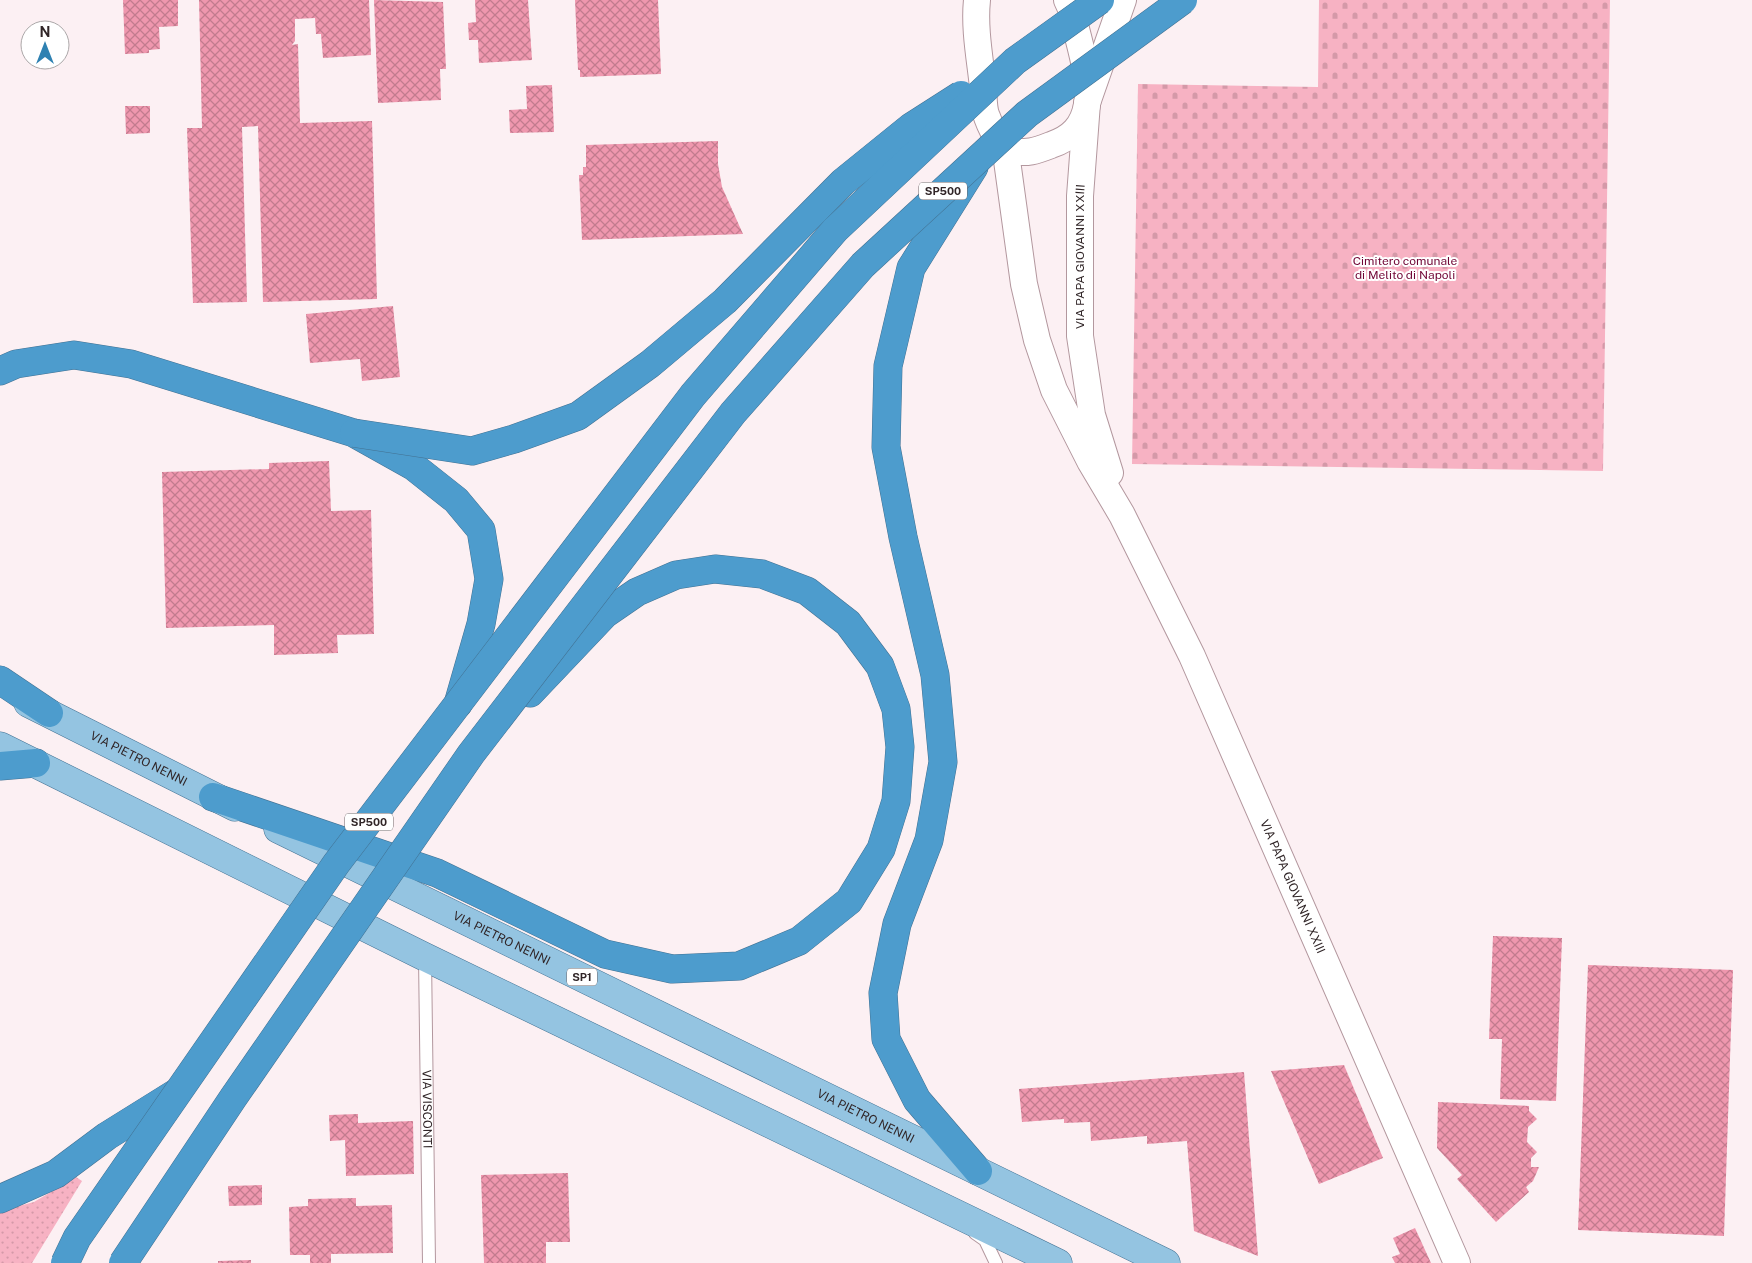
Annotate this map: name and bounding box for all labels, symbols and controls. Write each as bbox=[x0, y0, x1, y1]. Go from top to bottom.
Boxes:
north arrow bbox=[20, 20, 70, 70]
text: N bbox=[40, 24, 50, 40]
road number: SP500 bbox=[919, 182, 967, 200]
street label: VIA PAPA GIOVANNI XXIII bbox=[1073, 184, 1088, 329]
park label: Cimitero comunale di Melito di Napoli bbox=[1353, 254, 1457, 282]
street label: VIA PIETRO NENNI bbox=[88, 728, 190, 789]
road number: SP500 bbox=[345, 814, 393, 830]
street label: VIA PAPA GIOVANNI XXIII bbox=[1257, 817, 1328, 956]
street label: VIA PIETRO NENNI bbox=[451, 909, 553, 968]
road number: SP1 bbox=[567, 969, 597, 986]
street label: VIA VISCONTI bbox=[419, 1070, 435, 1148]
street label: VIA PIETRO NENNI bbox=[815, 1086, 917, 1146]

